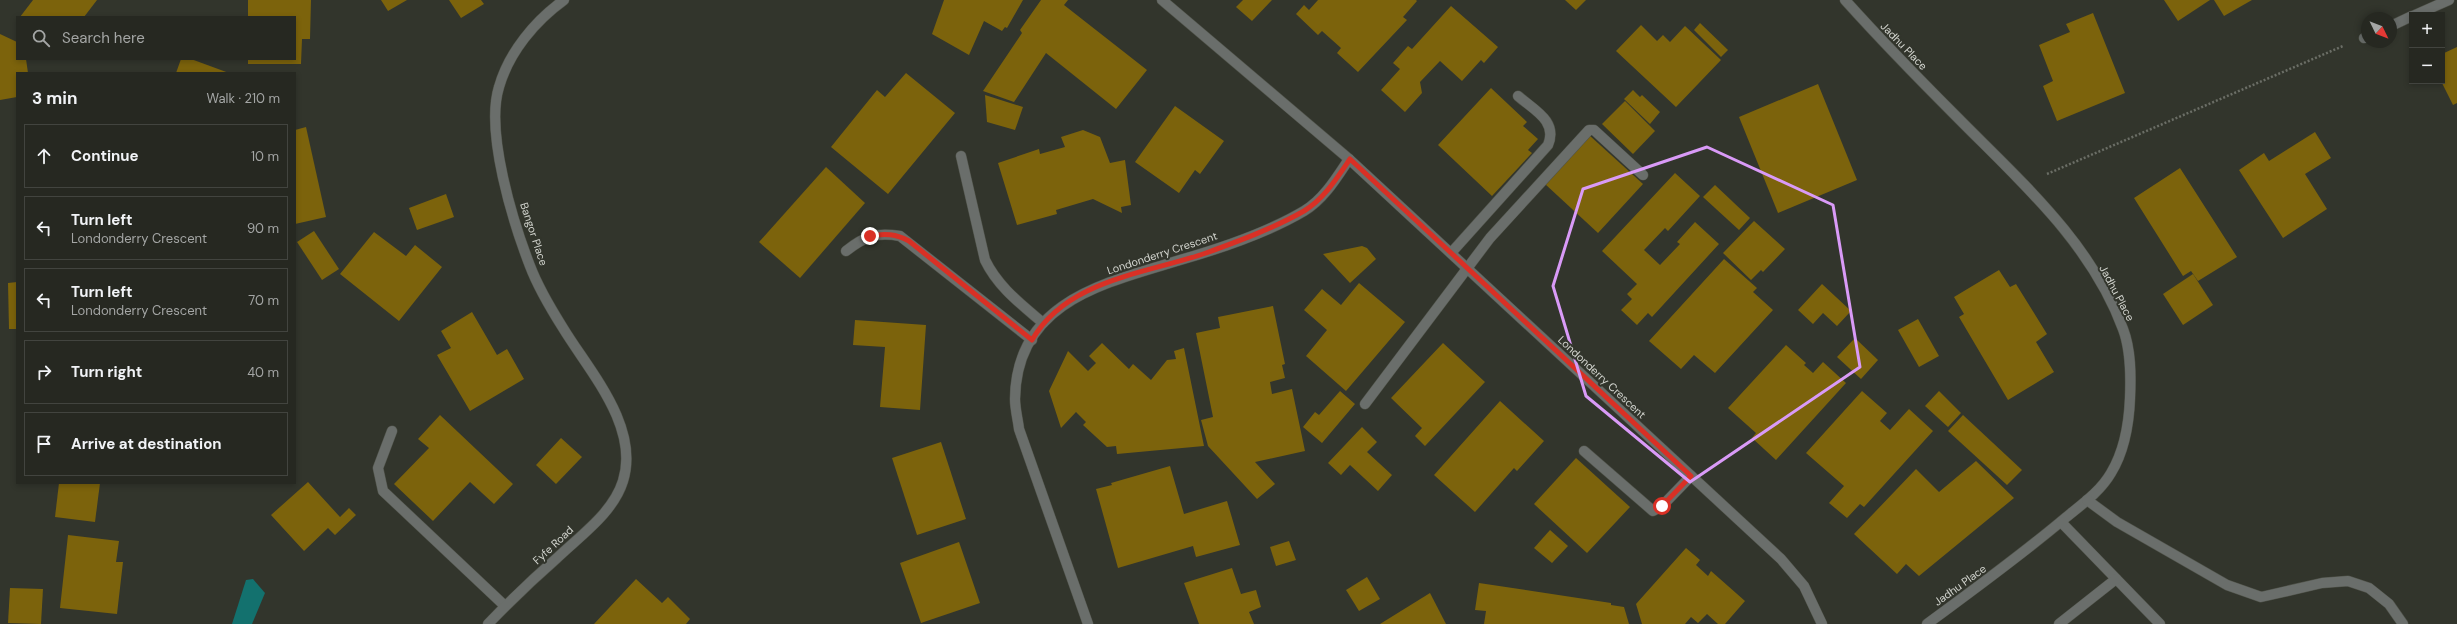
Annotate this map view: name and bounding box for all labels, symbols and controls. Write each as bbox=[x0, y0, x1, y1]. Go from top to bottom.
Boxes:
north arrow bbox=[2361, 12, 2397, 48]
map controls bbox=[2409, 12, 2445, 84]
button: + bbox=[2409, 12, 2445, 48]
search box bbox=[16, 16, 296, 60]
street label: Jadhu Place bbox=[1878, 19, 1930, 73]
icon: search bbox=[30, 27, 52, 49]
text: Search here bbox=[62, 28, 145, 48]
button: − bbox=[2409, 48, 2445, 84]
text: 3 min bbox=[32, 87, 77, 109]
text: Walk · 210 m bbox=[207, 90, 280, 107]
icon: ahead bbox=[33, 145, 55, 167]
text: Continue bbox=[71, 146, 139, 166]
text: 10 m bbox=[251, 148, 279, 165]
street label: Bangor Place bbox=[517, 201, 551, 267]
text: Turn left bbox=[71, 210, 132, 230]
icon: left bbox=[33, 217, 55, 239]
text: 90 m bbox=[247, 220, 279, 237]
route end bbox=[861, 227, 879, 245]
street label: Londonderry Crescent bbox=[1105, 229, 1219, 277]
text: Londonderry Crescent bbox=[71, 230, 207, 247]
street label: Jadhu Place bbox=[2096, 263, 2138, 323]
text: Turn left bbox=[71, 282, 132, 302]
icon: left bbox=[33, 289, 55, 311]
text: 70 m bbox=[248, 292, 279, 309]
text: Londonderry Crescent bbox=[71, 302, 207, 319]
street label: Londonderry Crescent bbox=[1555, 333, 1649, 421]
icon: right bbox=[33, 361, 55, 383]
text: Turn right bbox=[71, 362, 142, 382]
text: 40 m bbox=[247, 364, 279, 381]
icon: arrive bbox=[33, 433, 55, 455]
text: Arrive at destination bbox=[71, 434, 222, 454]
route start bbox=[1653, 497, 1671, 515]
street label: Fyfe Road bbox=[530, 523, 576, 567]
street label: Jadhu Place bbox=[1931, 561, 1989, 609]

